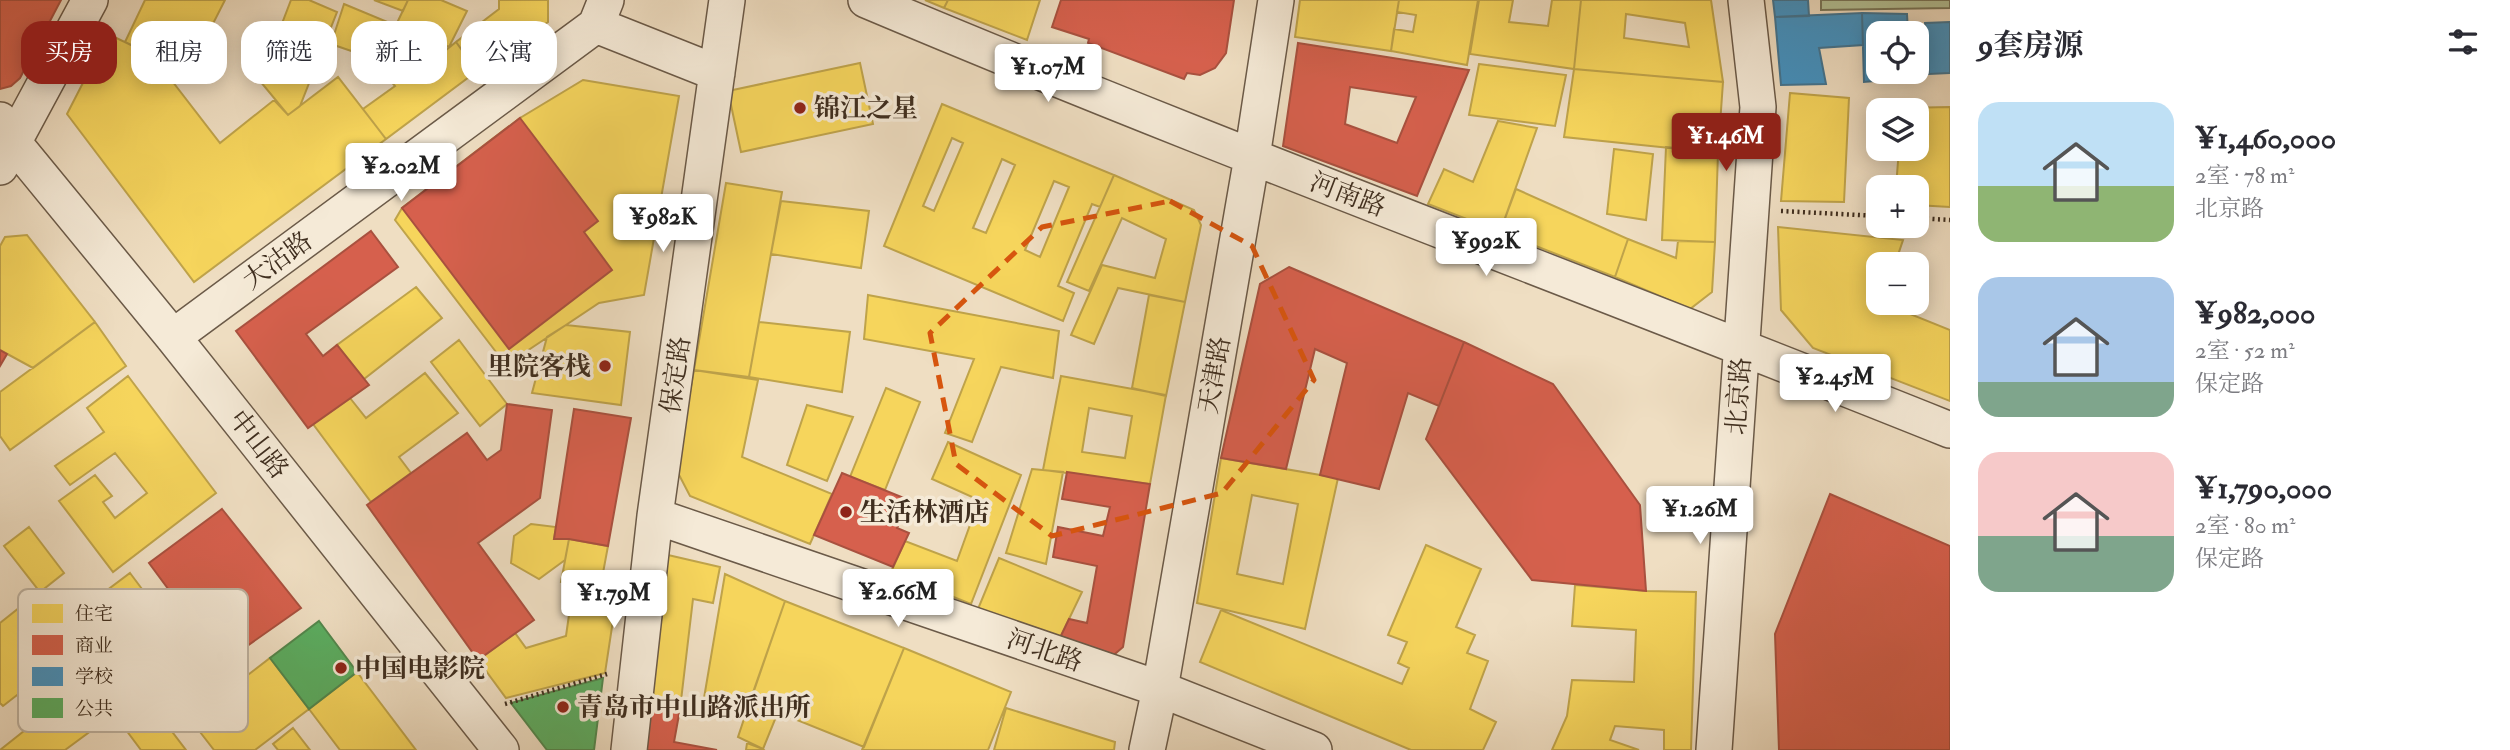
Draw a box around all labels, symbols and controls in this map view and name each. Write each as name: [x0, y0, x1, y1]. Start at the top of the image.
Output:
chip: 买房: [21, 21, 117, 84]
chip: 租房: [131, 21, 227, 84]
chip: 筛选: [241, 21, 337, 84]
chip: 新上: [351, 21, 447, 84]
chip: 公寓: [461, 21, 557, 84]
map controls: [1866, 21, 1929, 315]
button: locate: [1866, 21, 1929, 84]
icon: filters: [2444, 23, 2482, 61]
text: 9套房源: [1978, 27, 2083, 64]
pin: ¥1.07M: [991, 44, 1105, 104]
text: ¥1.07M: [1011, 52, 1085, 81]
place label: 锦江之星: [814, 93, 918, 125]
button: layers: [1866, 98, 1929, 161]
marker: 锦江之星: [792, 100, 808, 116]
pin: ¥1.46M: [1669, 114, 1783, 173]
text: ¥1,460,000: [2195, 120, 2336, 157]
text: ¥1.46M: [1688, 121, 1764, 150]
icon: home: [2034, 130, 2118, 214]
pin: ¥2.02M: [344, 144, 458, 203]
text: ¥2.02M: [361, 151, 441, 180]
text: 2室 · 78 m²: [2195, 161, 2294, 190]
street label: 河南路: [1305, 166, 1390, 224]
button: +: [1866, 175, 1929, 238]
pin: ¥982K: [614, 194, 712, 254]
text: 北京路: [2195, 194, 2264, 223]
text: ¥982K: [629, 202, 697, 231]
pin: ¥992K: [1437, 218, 1535, 278]
street label: 大沽路: [237, 225, 319, 297]
text: ¥992K: [1452, 226, 1520, 255]
button: −: [1866, 252, 1929, 315]
text: ¥982,000: [2195, 295, 2315, 332]
icon: home: [2034, 305, 2118, 389]
street label: 保定路: [655, 334, 697, 416]
street label: 天津路: [1192, 334, 1238, 416]
text: 2室 · 52 m²: [2195, 336, 2295, 365]
place label: 里院客栈: [487, 351, 591, 383]
pin: ¥2.45M: [1778, 354, 1892, 414]
street label: 北京路: [1720, 356, 1758, 436]
marker: 里院客栈: [597, 358, 613, 374]
text: ¥2.45M: [1796, 362, 1874, 391]
text: 保定路: [2195, 369, 2264, 398]
street label: 中山路: [222, 404, 295, 485]
text: ¥1,790,000: [2195, 470, 2332, 507]
icon: home: [2034, 480, 2118, 564]
pin: ¥1.26M: [1643, 486, 1757, 546]
text: ¥1.26M: [1662, 494, 1738, 523]
place label: 生活林酒店: [860, 497, 990, 529]
marker: 生活林酒店: [838, 504, 854, 520]
text: 2室 · 80 m²: [2195, 511, 2296, 540]
text: 保定路: [2195, 544, 2264, 573]
pin: ¥1.79M: [557, 570, 671, 630]
pin: ¥2.66M: [841, 570, 955, 629]
text: ¥2.66M: [859, 577, 937, 606]
text: ¥1.79M: [577, 578, 651, 607]
legend: [18, 589, 248, 732]
text: 住宅: [75, 602, 113, 626]
street label: 河北路: [1003, 623, 1087, 679]
text: 商业: [75, 634, 113, 658]
place label: 中国电影院: [355, 653, 485, 685]
marker: 中国电影院: [333, 660, 349, 676]
text: 学校: [75, 665, 113, 689]
place label: 青岛市中山路派出所: [577, 692, 811, 724]
text: 公共: [75, 697, 113, 721]
marker: 青岛市中山路派出所: [555, 699, 571, 715]

